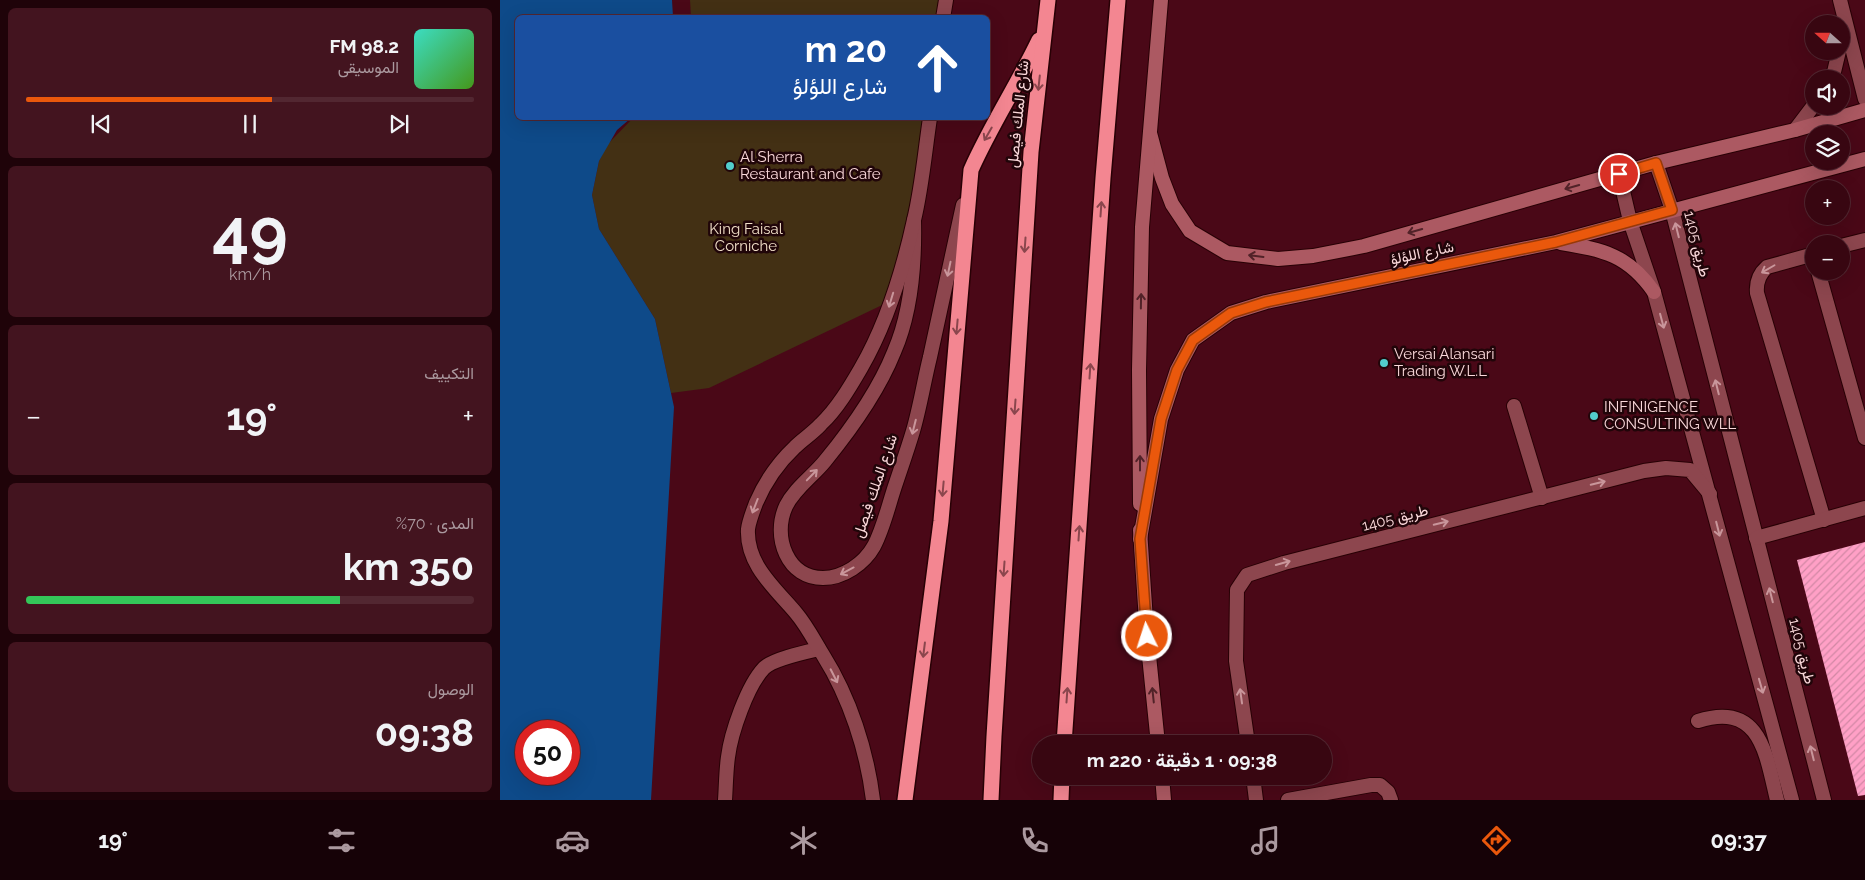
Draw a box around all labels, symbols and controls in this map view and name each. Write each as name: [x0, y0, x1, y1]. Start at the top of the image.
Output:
north arrow: [1805, 15, 1850, 60]
map controls: [1805, 15, 1850, 280]
text: 20 m: [805, 29, 887, 70]
text: 98.2 FM: [329, 35, 399, 57]
icon: ahead: [905, 35, 970, 100]
text: الموسيقى: [338, 58, 399, 77]
street label: شارع الملك فيصل: [1003, 59, 1035, 169]
button: sound: [1805, 70, 1850, 115]
text: شارع اللؤلؤ: [793, 73, 887, 99]
one-way arrow: [1034, 75, 1044, 91]
icon: previous: [87, 110, 115, 138]
icon: pause: [236, 110, 264, 138]
icon: next: [385, 110, 413, 138]
button: layers: [1805, 125, 1850, 170]
one-way arrow: [983, 127, 993, 141]
place label: Al Sherra Restaurant and Cafe: [740, 148, 881, 183]
pin: [1598, 153, 1640, 195]
marker: Al Sherra Restaurant and Cafe: [724, 160, 736, 172]
icon: arrive: [1605, 160, 1633, 188]
button: +: [1805, 180, 1850, 225]
one-way arrow: [1564, 183, 1580, 193]
text: 49: [212, 194, 288, 270]
one-way arrow: [1097, 201, 1106, 217]
street label: طريق 1405: [1679, 209, 1714, 279]
park label: King Faisal Corniche: [709, 220, 784, 255]
one-way arrow: [1672, 222, 1681, 238]
one-way arrow: [1408, 227, 1424, 237]
button: −: [1805, 235, 1850, 280]
one-way arrow: [1021, 237, 1030, 253]
street label: شارع اللؤلؤ: [1389, 237, 1456, 270]
one-way arrow: [1248, 251, 1264, 261]
one-way arrow: [944, 260, 953, 276]
one-way arrow: [1761, 264, 1775, 275]
text: km/h: [229, 265, 271, 284]
one-way arrow: [885, 292, 895, 308]
one-way arrow: [1136, 293, 1146, 310]
one-way arrow: [1658, 313, 1668, 329]
one-way arrow: [952, 319, 962, 335]
place label: Versai Alansari Trading W.L.L: [1394, 345, 1494, 380]
marker: Versai Alansari Trading W.L.L: [1378, 357, 1390, 369]
one-way arrow: [1085, 363, 1095, 379]
text: التكييف: [424, 364, 474, 383]
one-way arrow: [1712, 380, 1721, 396]
text: 19°: [226, 394, 277, 439]
place label: INFINIGENCE CONSULTING WLL: [1604, 398, 1736, 433]
one-way arrow: [1010, 399, 1019, 415]
text: −: [26, 400, 41, 433]
text: +: [462, 400, 474, 433]
marker: INFINIGENCE CONSULTING WLL: [1588, 410, 1600, 422]
one-way arrow: [909, 419, 918, 435]
street label: شارع الملك فيصل: [849, 432, 903, 541]
one-way arrow: [1135, 456, 1145, 472]
one-way arrow: [806, 469, 818, 482]
one-way arrow: [1590, 478, 1606, 487]
one-way arrow: [939, 481, 948, 497]
one-way arrow: [750, 497, 759, 513]
street label: طريق 1405: [1360, 501, 1430, 536]
text: المدى · 70%: [396, 514, 474, 533]
one-way arrow: [1432, 518, 1448, 527]
one-way arrow: [1714, 520, 1724, 536]
one-way arrow: [1074, 525, 1083, 541]
text: 350 km: [343, 544, 474, 589]
one-way arrow: [1275, 558, 1291, 568]
one-way arrow: [1000, 561, 1009, 577]
one-way arrow: [840, 567, 855, 576]
one-way arrow: [1766, 588, 1776, 604]
position arrow: [1120, 609, 1172, 661]
street label: طريق 1405: [1784, 616, 1819, 686]
one-way arrow: [919, 642, 929, 658]
one-way arrow: [830, 668, 839, 683]
one-way arrow: [1757, 677, 1766, 693]
text: الوصول: [428, 680, 474, 699]
one-way arrow: [1063, 687, 1072, 703]
one-way arrow: [1148, 688, 1158, 704]
one-way arrow: [1236, 688, 1246, 704]
text: 09:38: [375, 710, 474, 755]
speed limit sign: 50: [515, 720, 580, 785]
one-way arrow: [1807, 745, 1816, 761]
text: 09:38 · 1 دقيقة · 220 m: [1087, 749, 1277, 771]
icon: filters: [324, 823, 359, 858]
icon: car: [555, 823, 590, 858]
icon: climate: [786, 823, 821, 858]
icon: phone: [1017, 823, 1052, 858]
icon: music: [1248, 823, 1283, 858]
icon: directions: [1479, 823, 1514, 858]
text: 19°: [98, 827, 128, 853]
text: 09:37: [1710, 827, 1767, 853]

